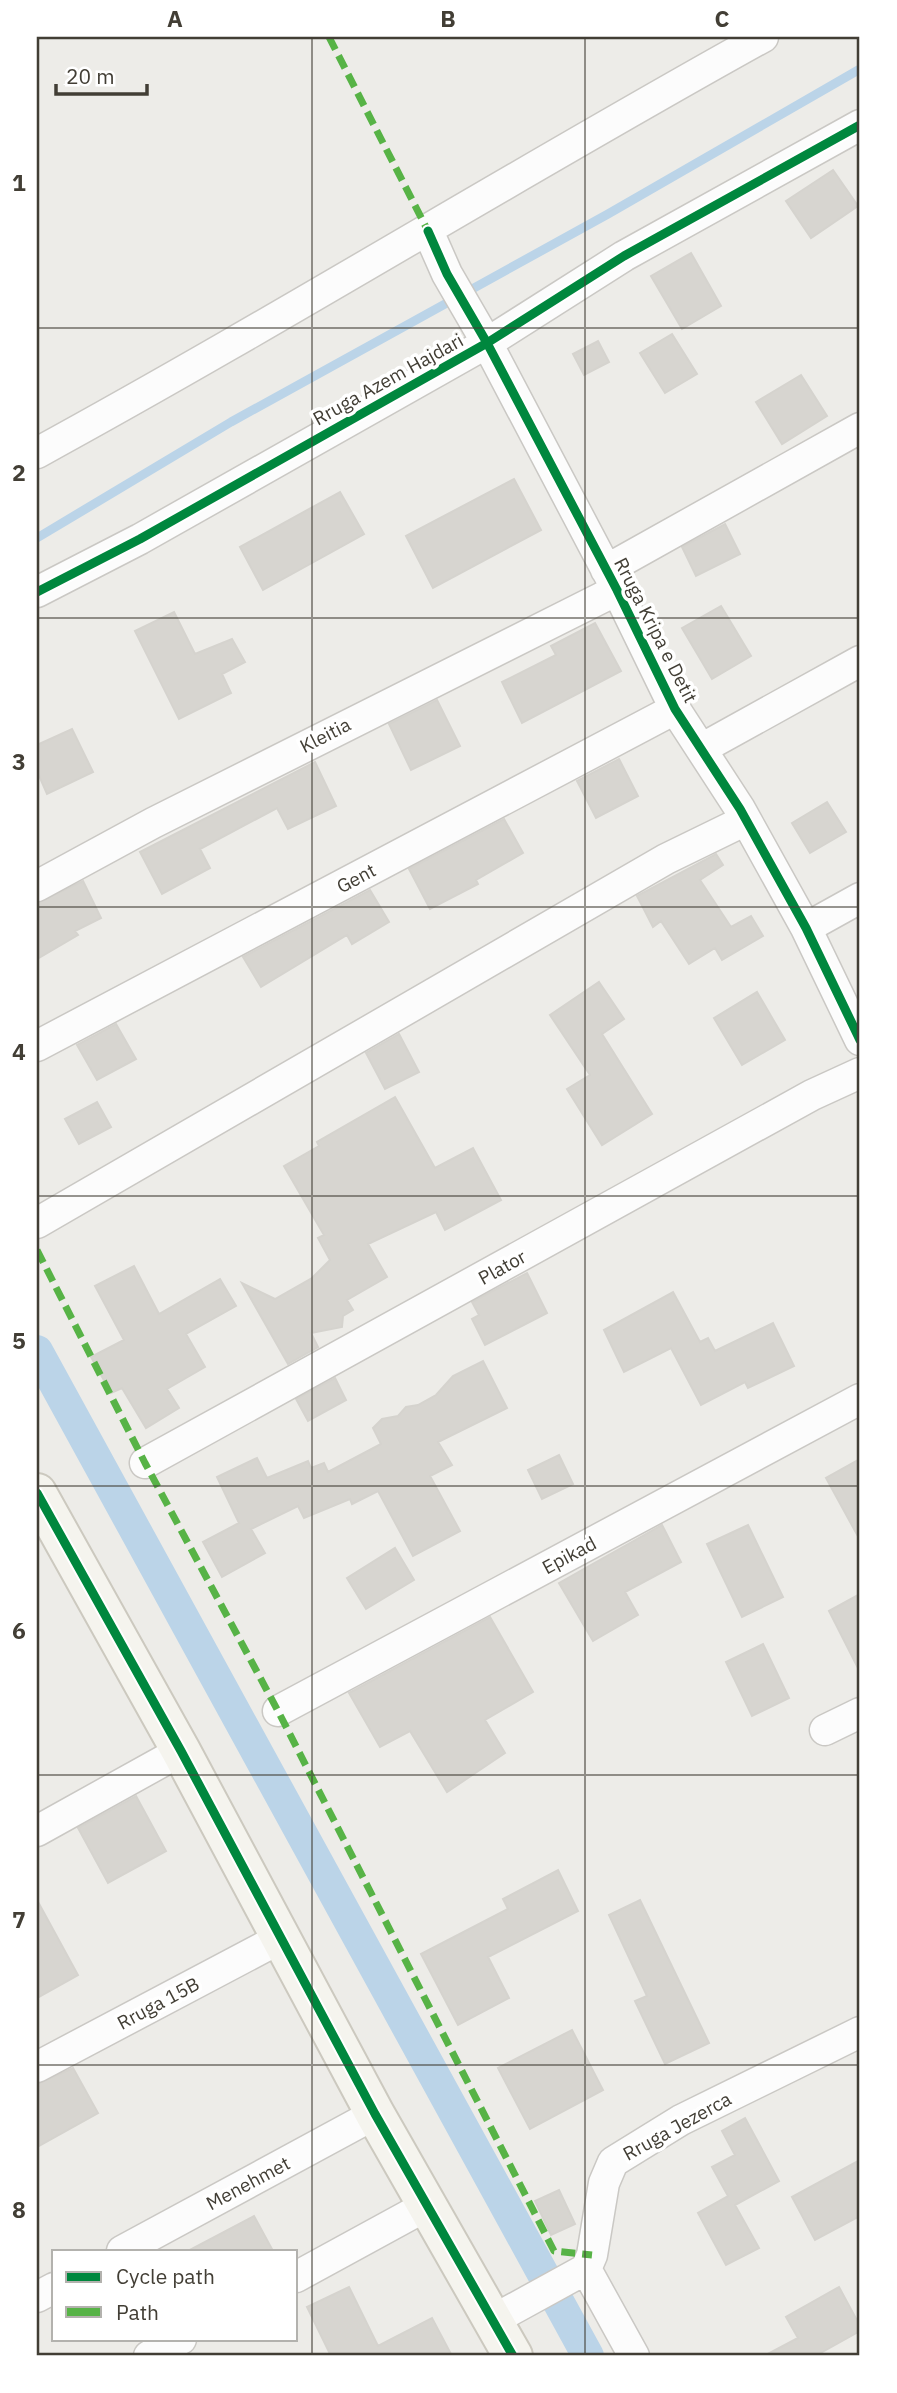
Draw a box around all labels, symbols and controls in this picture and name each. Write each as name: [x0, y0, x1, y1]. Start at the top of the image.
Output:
text: A: [167, 3, 183, 33]
text: B: [440, 3, 456, 33]
text: C: [715, 3, 730, 33]
scale bar: [56, 52, 147, 96]
text: 20 m: [66, 62, 115, 90]
text: 1: [12, 167, 26, 197]
street label: Rruga Azem Hajdari: [309, 328, 467, 430]
text: 2: [12, 457, 26, 487]
street label: Rruga Kripa e Detit: [609, 553, 703, 707]
street label: Kleitia: [296, 712, 354, 758]
text: 3: [12, 746, 26, 776]
street label: Gent: [332, 858, 380, 898]
text: 4: [12, 1036, 26, 1066]
street label: Plator: [474, 1244, 530, 1290]
text: 5: [12, 1325, 26, 1355]
street label: Epikad: [538, 1531, 600, 1579]
text: 6: [12, 1615, 26, 1645]
text: 7: [12, 1904, 26, 1934]
street label: Rruga 15B: [113, 1971, 203, 2035]
street label: Rruga Jezerca: [619, 2086, 735, 2166]
street label: Menehmet: [202, 2151, 294, 2215]
text: 8: [12, 2194, 26, 2224]
legend: [52, 2250, 298, 2340]
text: Cycle path: [116, 2262, 215, 2290]
text: Path: [116, 2298, 159, 2326]

